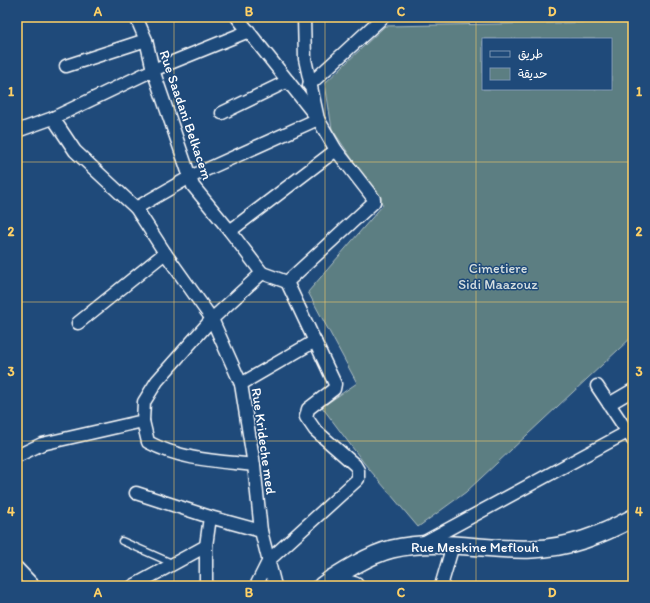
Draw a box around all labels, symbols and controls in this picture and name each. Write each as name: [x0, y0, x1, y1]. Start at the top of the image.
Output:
text: A: [93, 4, 103, 19]
text: B: [245, 4, 254, 19]
text: C: [397, 4, 406, 19]
text: D: [548, 4, 557, 19]
legend: [482, 38, 612, 90]
text: طريق: [518, 47, 543, 61]
street label: Rue Saadani Belkacem: [155, 48, 216, 182]
text: حديقة: [518, 67, 547, 81]
text: 1: [8, 84, 14, 99]
text: 1: [636, 84, 642, 99]
text: 2: [8, 224, 15, 239]
text: 2: [636, 224, 643, 239]
park label: Cimetiere Sidi Maazouz: [458, 260, 538, 293]
text: 3: [7, 364, 15, 379]
text: 3: [635, 364, 643, 379]
street label: Rue Krideche med: [248, 387, 279, 496]
text: 4: [7, 504, 15, 519]
text: 4: [635, 504, 643, 519]
street label: Rue Meskine Meflouh: [411, 539, 540, 556]
text: A: [93, 585, 103, 600]
text: B: [245, 585, 254, 600]
text: C: [397, 585, 406, 600]
text: D: [548, 585, 557, 600]

